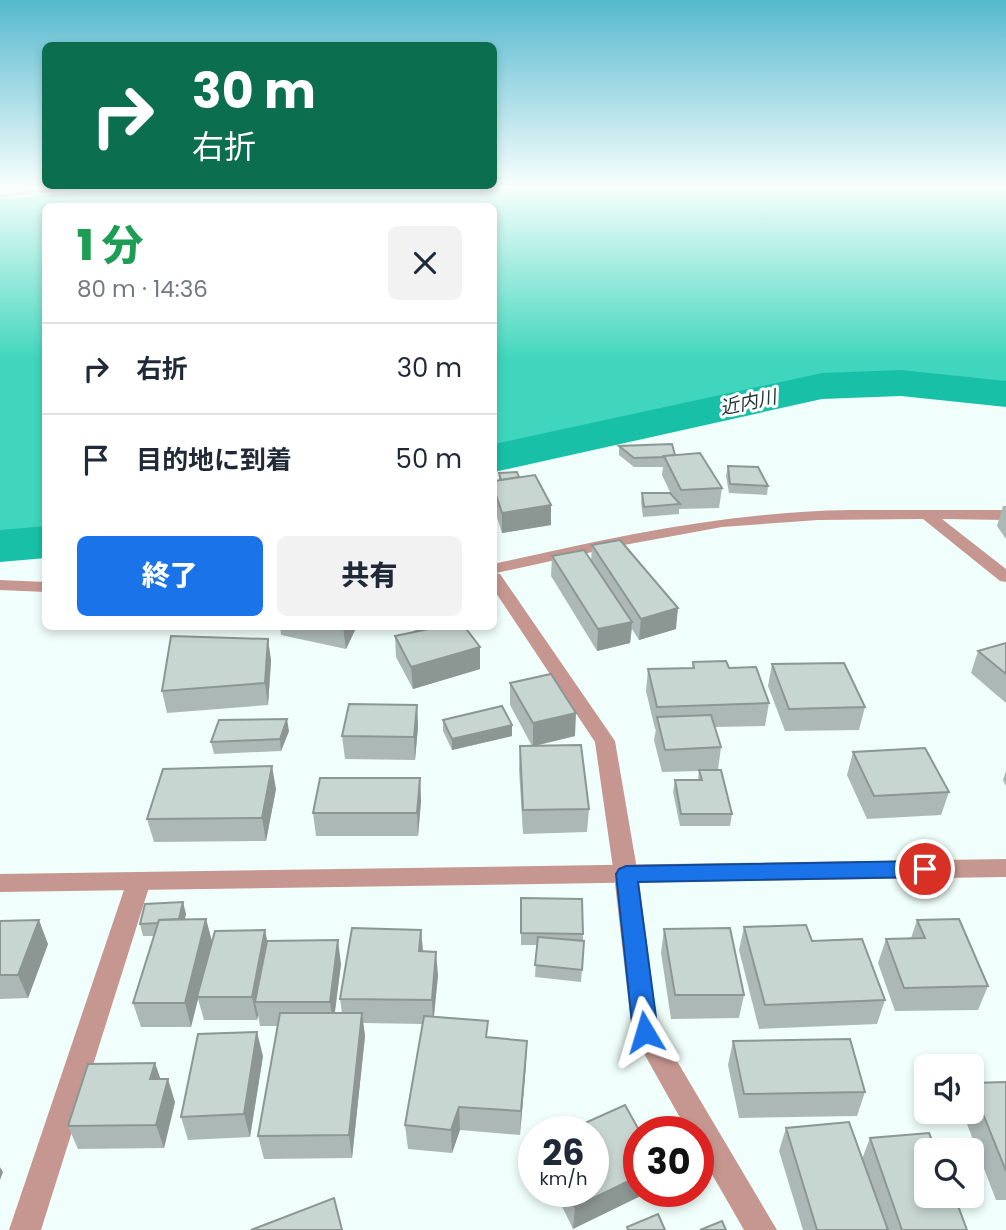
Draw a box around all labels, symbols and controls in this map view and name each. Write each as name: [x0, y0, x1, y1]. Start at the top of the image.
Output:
text: 30 m: [192, 57, 316, 125]
icon: right: [77, 70, 168, 161]
text: 右折: [192, 124, 256, 169]
text: 1 分: [77, 216, 143, 275]
button: close: [388, 226, 462, 300]
text: 80 m · 14:36: [77, 273, 208, 305]
icon: right: [77, 350, 115, 388]
text: 30 m: [397, 350, 462, 386]
text: 右折: [136, 351, 188, 387]
water label: 近内川: [717, 383, 781, 422]
icon: arrive: [77, 441, 115, 479]
text: 50 m: [396, 441, 462, 477]
text: 目的地に到着: [136, 442, 292, 478]
button: 終了: [77, 536, 263, 616]
button: 共有: [277, 536, 462, 616]
pin: [895, 839, 955, 899]
icon: arrive: [906, 850, 944, 888]
position arrow: [608, 995, 682, 1069]
map controls: [914, 1054, 984, 1208]
button: sound: [914, 1054, 984, 1124]
speed limit sign: 30: [623, 1116, 714, 1207]
text: 26: [542, 1128, 585, 1177]
button: search: [914, 1138, 984, 1208]
text: km/h: [540, 1166, 587, 1191]

